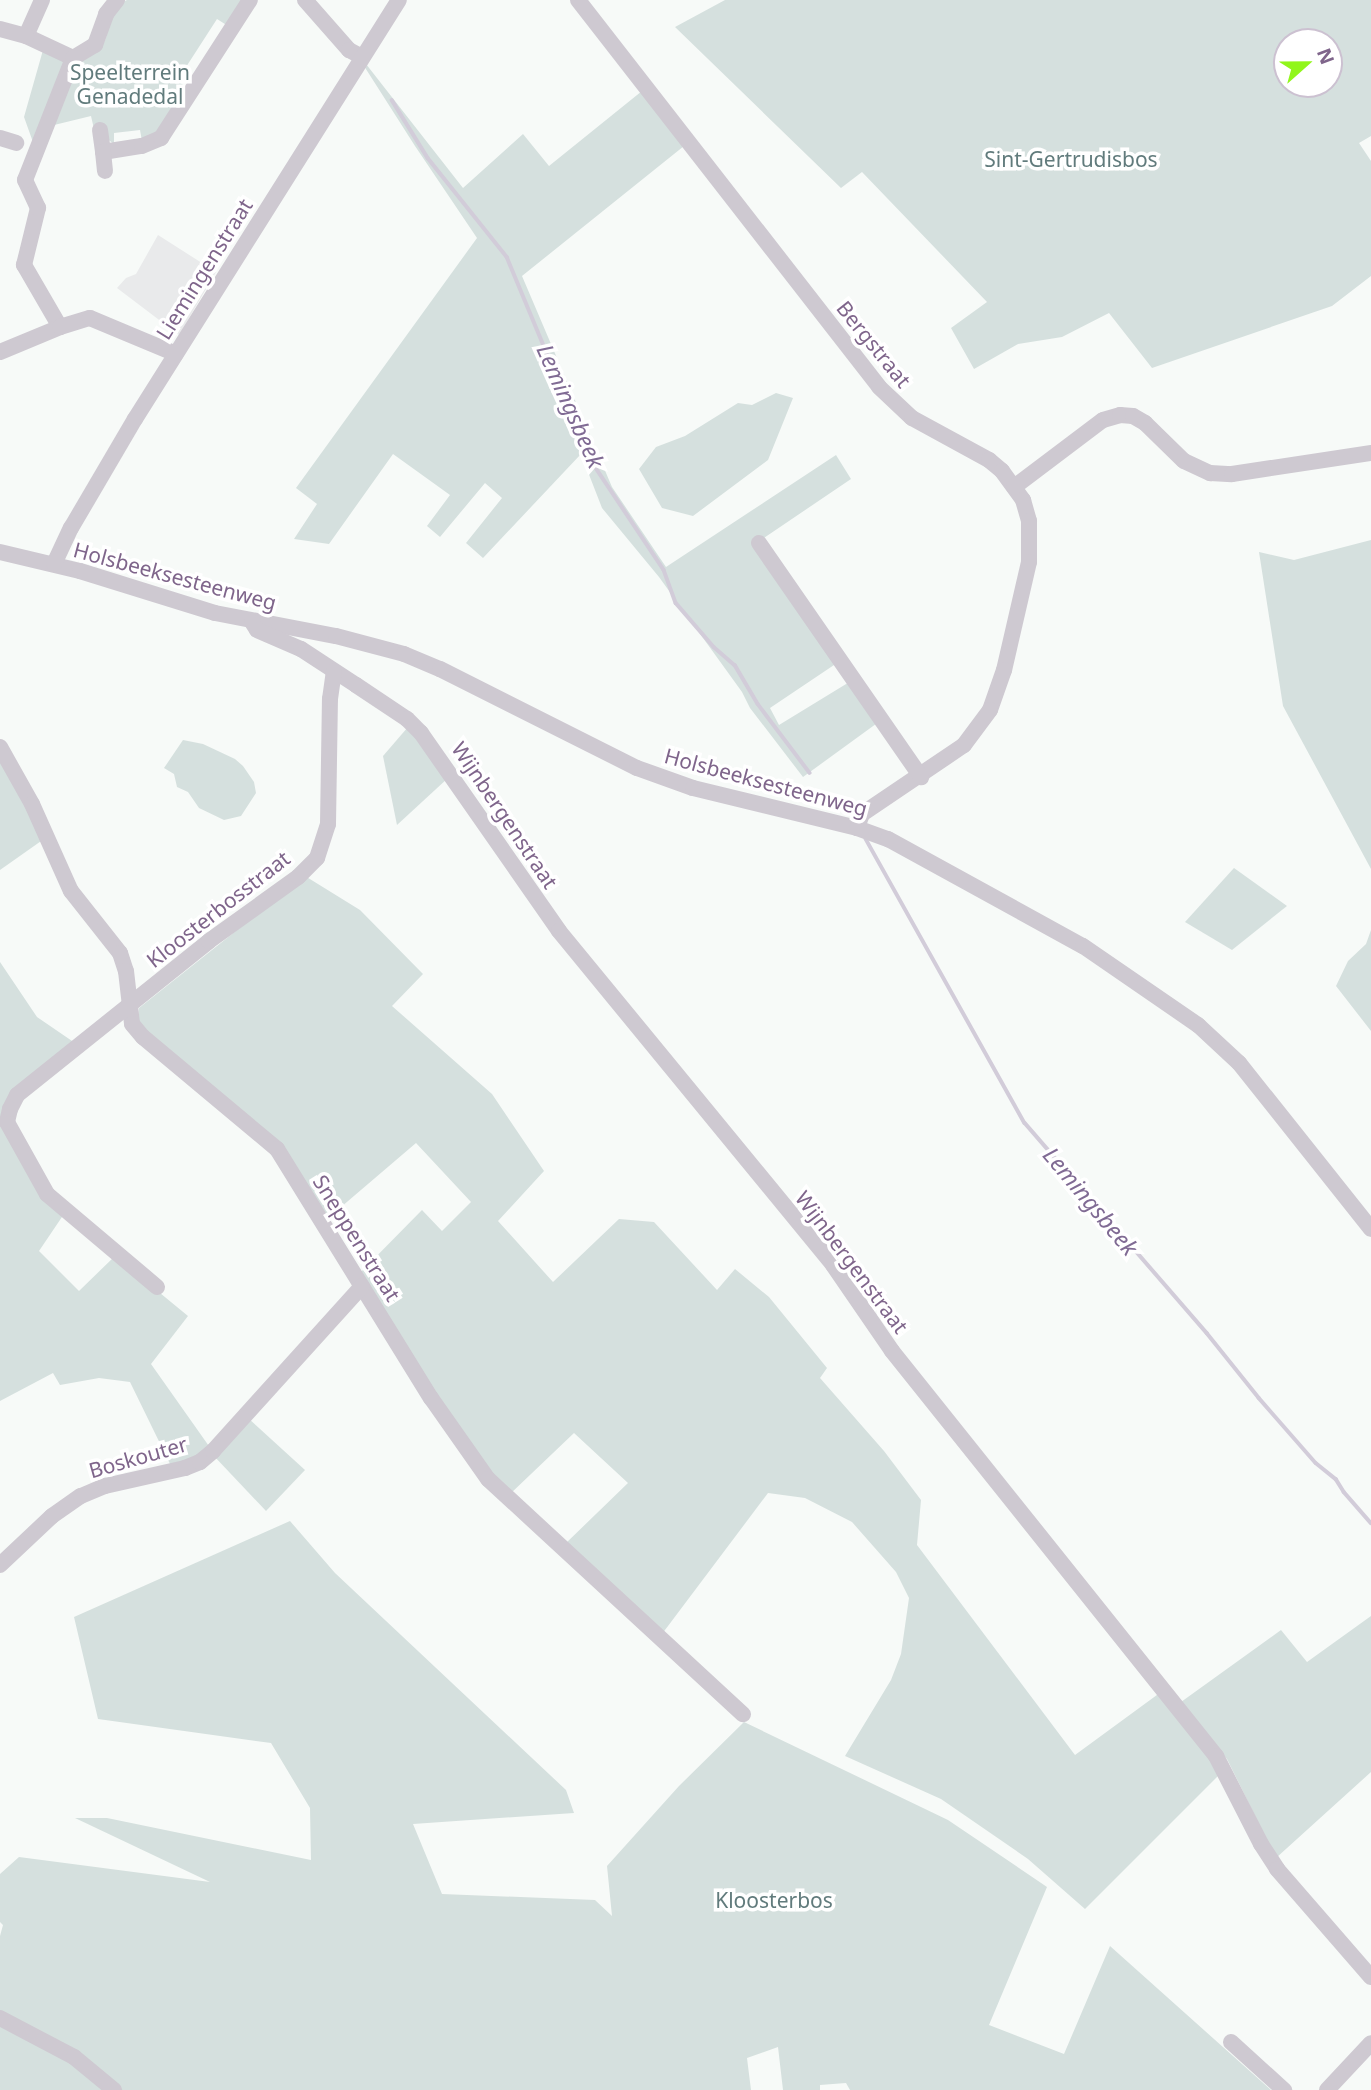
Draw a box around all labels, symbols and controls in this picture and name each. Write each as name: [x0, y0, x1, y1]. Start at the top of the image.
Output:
north arrow: [1273, 28, 1343, 98]
text: N: [1311, 44, 1341, 68]
park label: Speelterrein Genadedal: [70, 59, 190, 109]
park label: Sint-Gertrudisbos: [984, 146, 1158, 172]
street label: Liemingenstraat: [151, 194, 257, 344]
street label: Bergstraat: [832, 296, 916, 392]
water label: Lemingsbeek: [531, 340, 611, 472]
street label: Holsbeeksesteenweg: [71, 537, 279, 615]
street label: Wijnbergenstraat: [447, 737, 563, 893]
street label: Holsbeeksesteenweg: [662, 743, 870, 821]
street label: Kloosterbosstraat: [141, 845, 295, 973]
water label: Lemingsbeek: [1038, 1141, 1144, 1261]
street label: Sneppenstraat: [308, 1170, 406, 1306]
street label: Wijnbergenstraat: [790, 1186, 914, 1338]
street label: Boskouter: [86, 1431, 190, 1483]
park label: Kloosterbos: [715, 1887, 833, 1913]

